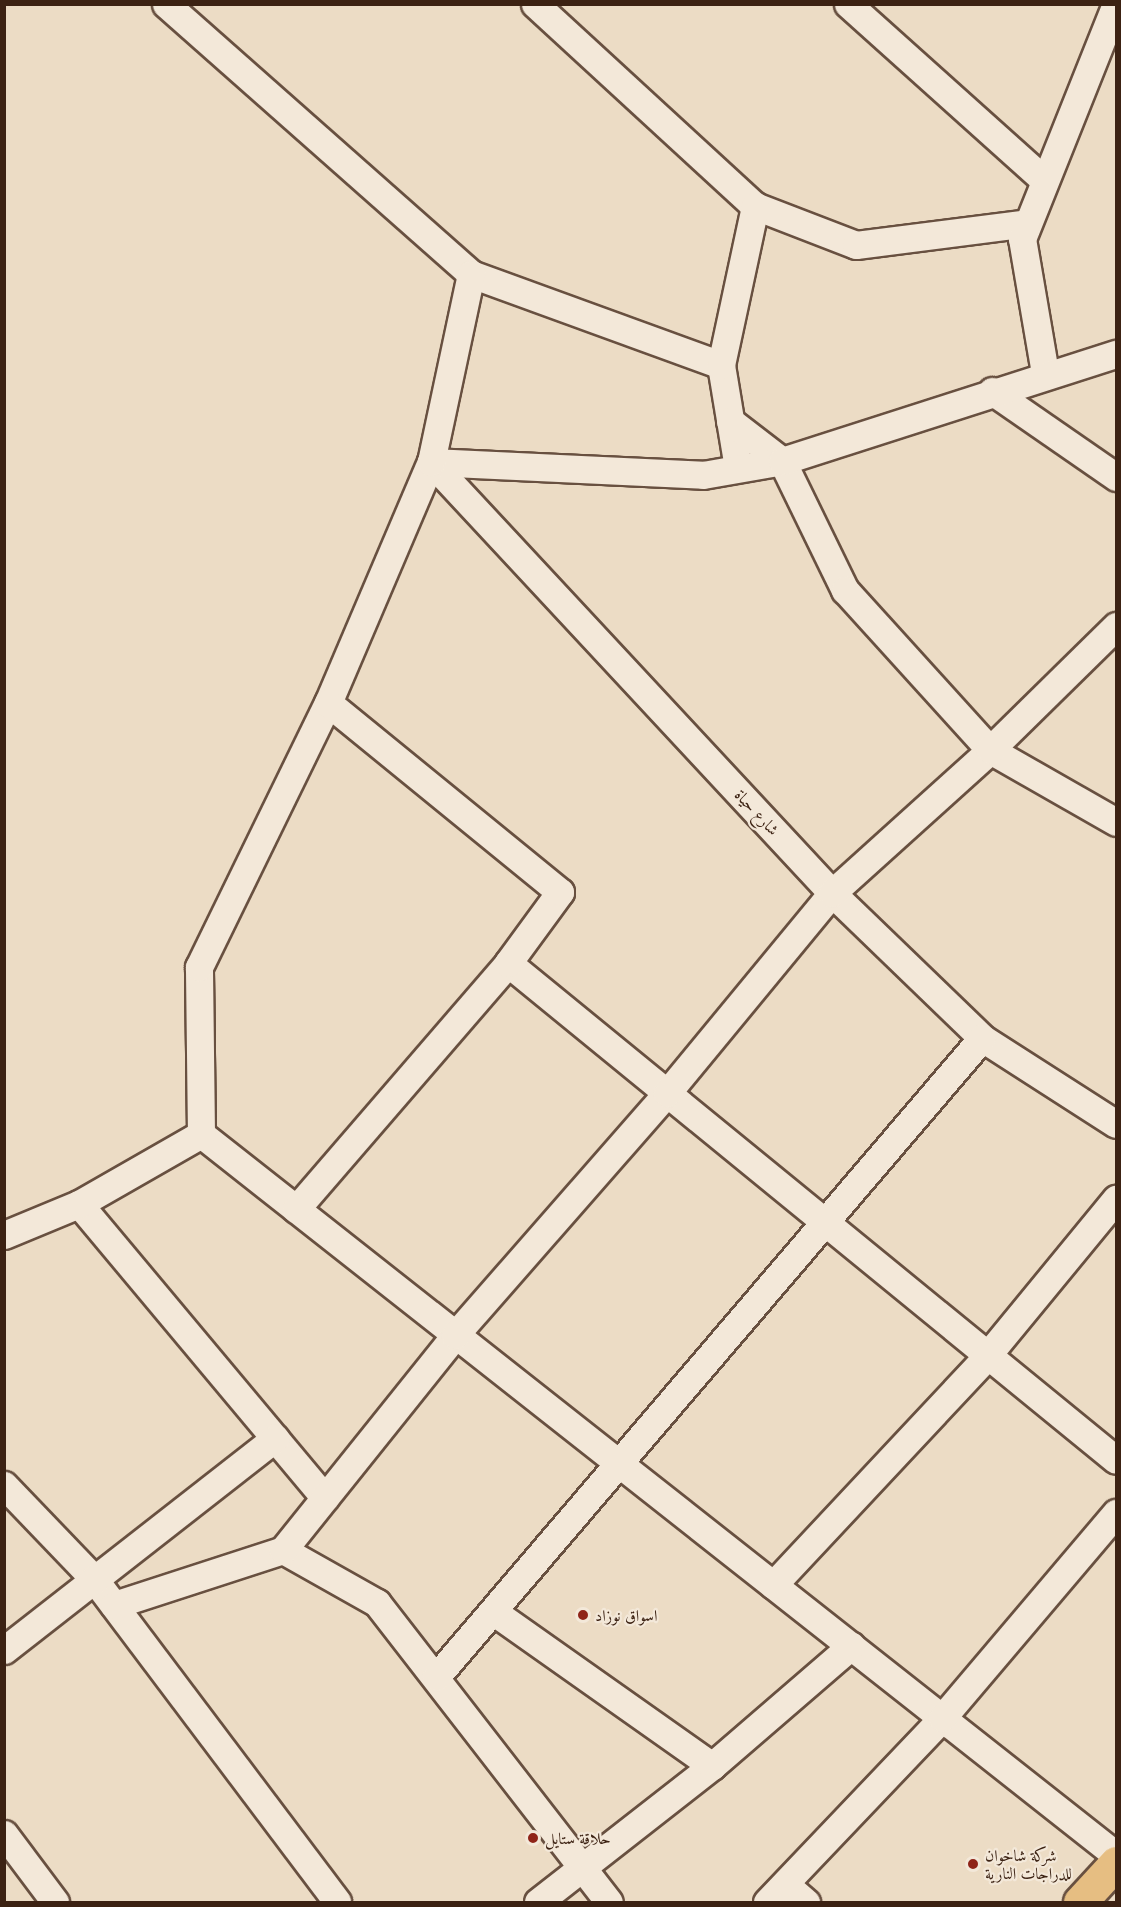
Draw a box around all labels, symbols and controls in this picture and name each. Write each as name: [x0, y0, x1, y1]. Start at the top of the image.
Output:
street label: شارع حياة: [731, 785, 783, 839]
place label: اسواق نوزاد: [595, 1605, 657, 1625]
marker: اسواق نوزاد: [576, 1608, 590, 1622]
place label: حلاقة ستايل: [545, 1828, 611, 1848]
marker: حلاقة ستايل: [526, 1831, 540, 1845]
place label: شركة شاخوان للدراجات النارية: [985, 1845, 1072, 1883]
marker: شركة شاخوان للدراجات النارية: [966, 1857, 980, 1871]

